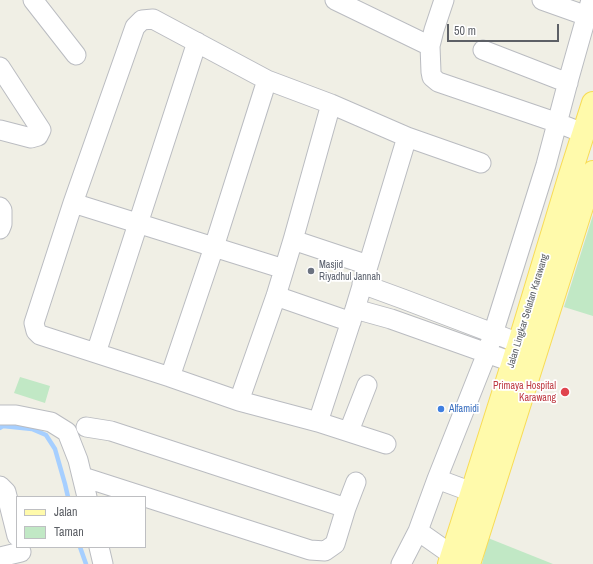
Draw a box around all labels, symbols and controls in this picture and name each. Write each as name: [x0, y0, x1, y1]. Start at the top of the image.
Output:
scale bar: [449, 16, 561, 42]
text: 50 m: [454, 23, 476, 39]
street label: Jalan Lingkar Selatan Karawang: [505, 253, 551, 369]
place label: Masjid Riyadhul Jannah: [319, 259, 381, 282]
marker: Masjid Riyadhul Jannah: [306, 266, 316, 276]
place label: Primaya Hospital Karawang: [493, 380, 556, 404]
marker: Primaya Hospital Karawang: [559, 386, 571, 398]
place label: Alfamidi: [449, 403, 479, 415]
marker: Alfamidi: [436, 404, 446, 414]
legend: [16, 496, 146, 548]
text: Jalan: [54, 504, 78, 520]
text: Taman: [54, 524, 84, 540]

